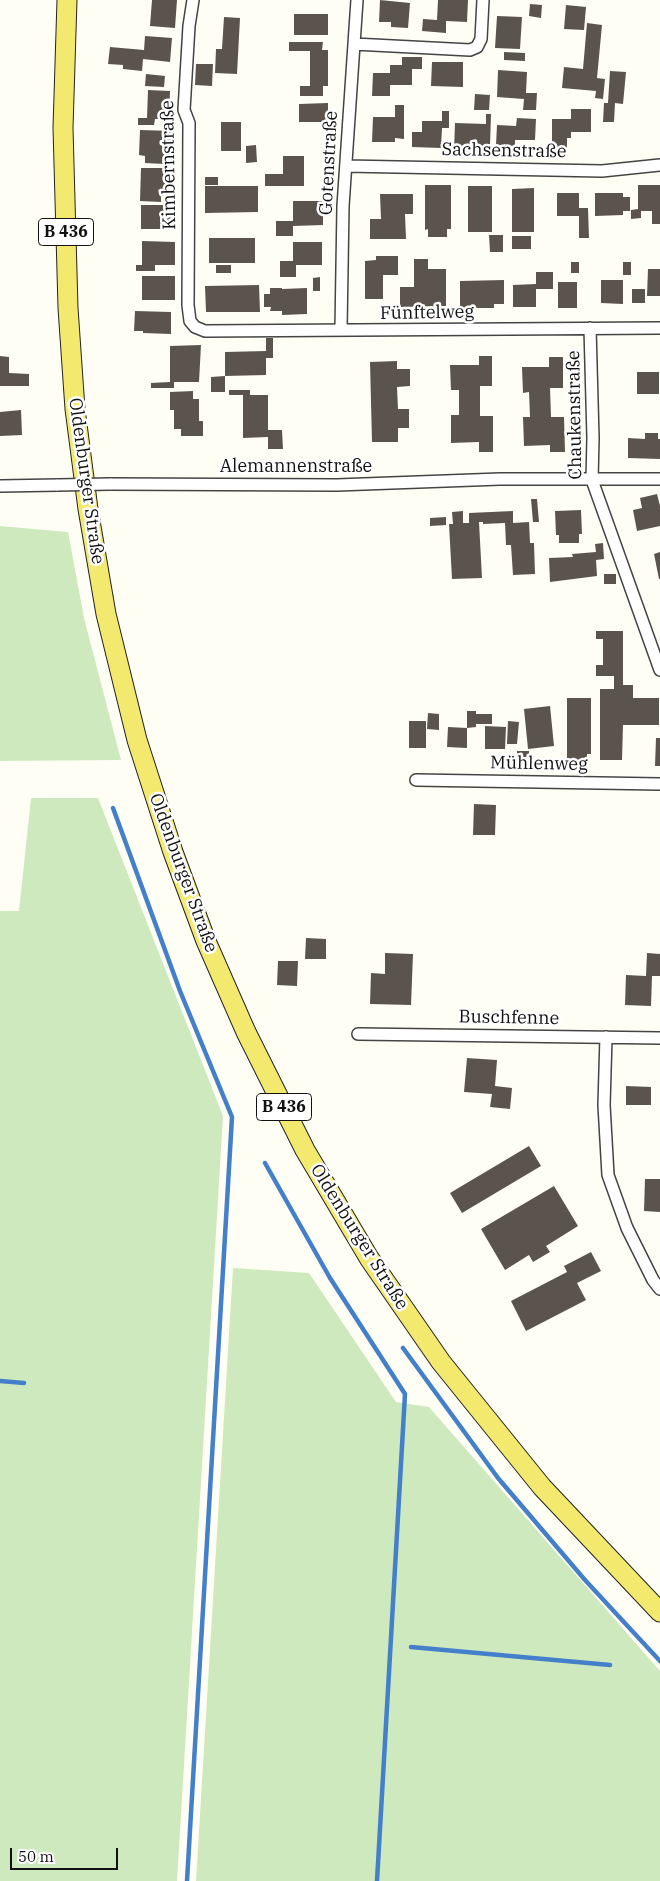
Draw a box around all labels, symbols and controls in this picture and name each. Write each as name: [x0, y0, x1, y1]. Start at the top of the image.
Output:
street label: Kimbernstraße: [157, 100, 181, 230]
street label: Gotenstraße: [315, 110, 343, 216]
street label: Sachsenstraße: [441, 139, 567, 163]
road number: B 436: [38, 218, 94, 246]
street label: Fünftelweg: [380, 301, 474, 325]
street label: Chaukenstraße: [563, 350, 587, 480]
street label: Oldenburger Straße: [64, 396, 108, 566]
street label: Alemannenstraße: [220, 456, 372, 478]
street label: Mühlenweg: [490, 752, 588, 776]
street label: Oldenburger Straße: [144, 791, 222, 955]
street label: Buschfenne: [458, 1006, 560, 1030]
road number: B 436: [256, 1094, 312, 1120]
street label: Oldenburger Straße: [305, 1160, 413, 1314]
scale bar: [12, 1838, 120, 1870]
text: 50 m: [18, 1847, 54, 1866]

